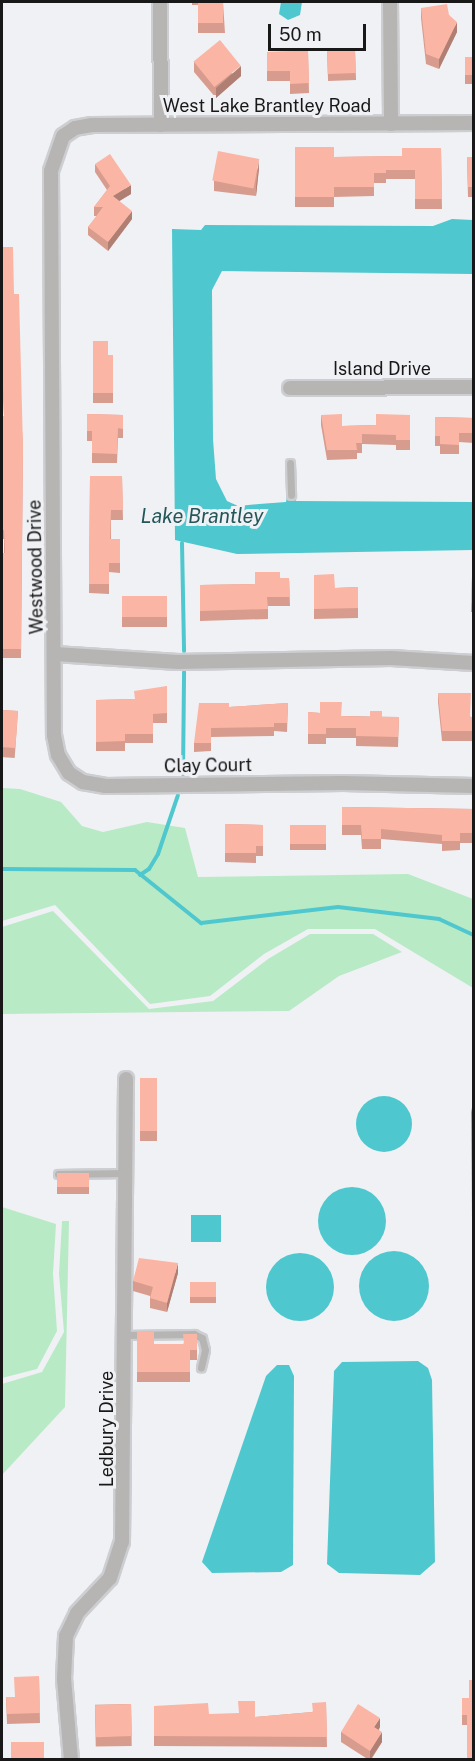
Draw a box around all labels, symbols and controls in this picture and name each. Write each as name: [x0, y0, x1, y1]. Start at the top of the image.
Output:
scale bar: [271, 12, 368, 50]
text: 50 m: [279, 24, 322, 45]
street label: West Lake Brantley Road: [163, 95, 371, 117]
street label: Island Drive: [333, 358, 431, 380]
street label: Westwood Drive: [24, 499, 48, 635]
water label: Lake Brantley: [141, 504, 263, 528]
street label: Clay Court: [164, 754, 252, 778]
street label: Ledbury Drive: [96, 1371, 118, 1487]

